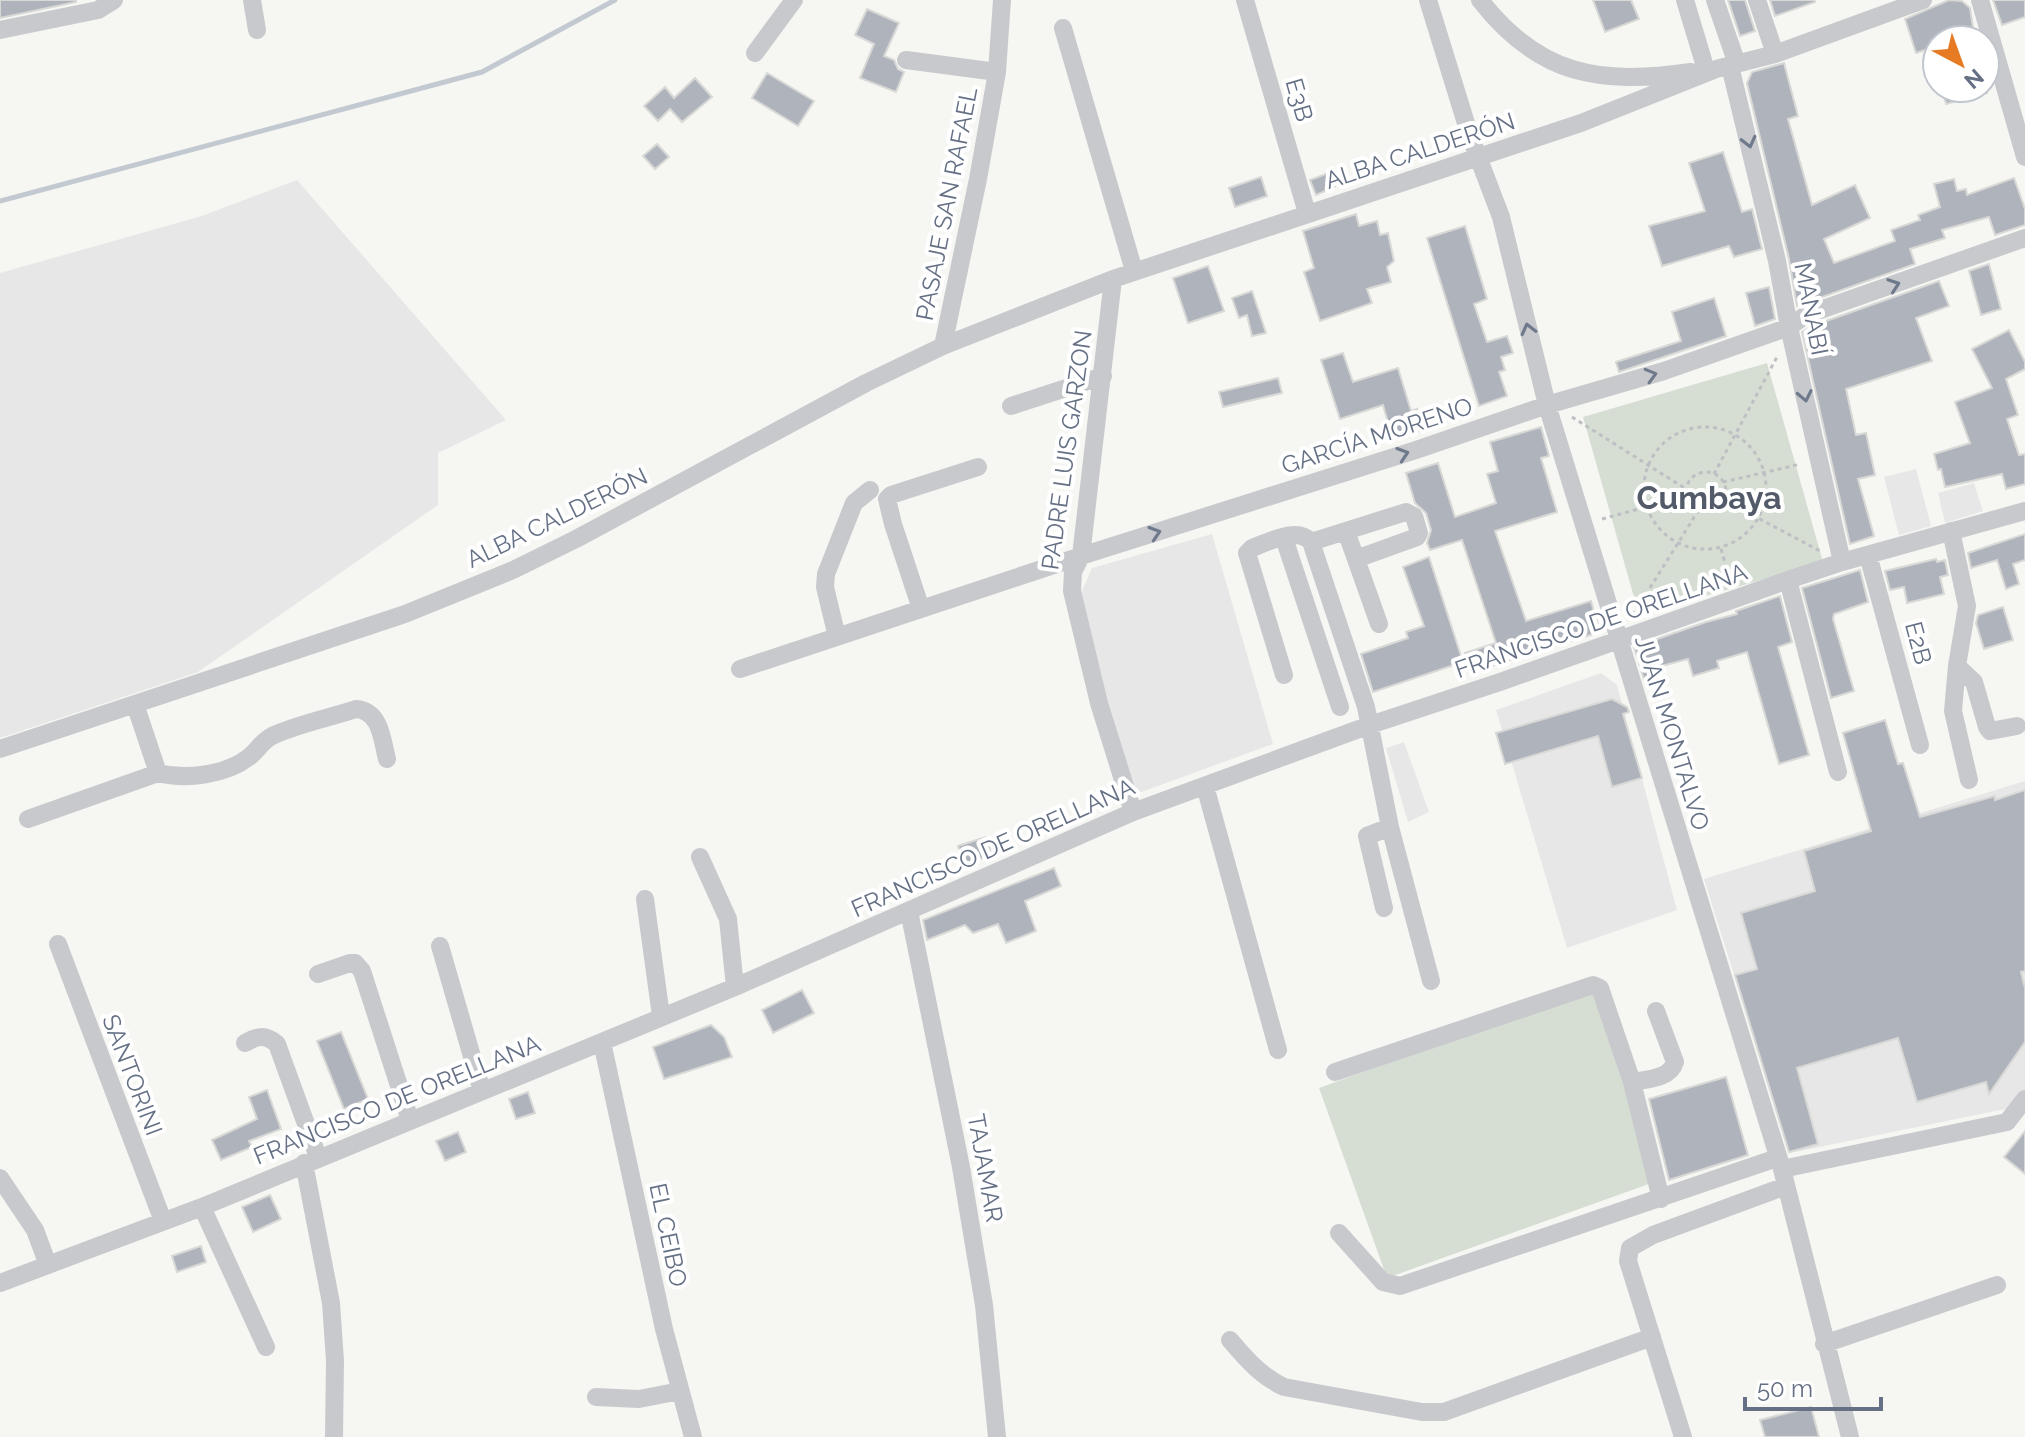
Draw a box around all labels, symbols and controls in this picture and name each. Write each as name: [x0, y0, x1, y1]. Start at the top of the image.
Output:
north arrow: [1921, 24, 2001, 104]
text: N: [1959, 64, 1989, 94]
street label: E3B: [1280, 75, 1319, 125]
street label: PASAJE SAN RAFAEL: [910, 85, 983, 323]
street label: ALBA CALDERÓN: [1321, 106, 1518, 195]
one-way arrow: [1739, 135, 1756, 149]
street label: MANABÍ: [1788, 260, 1835, 358]
one-way arrow: [1886, 278, 1900, 294]
one-way arrow: [1521, 323, 1538, 336]
street label: PADRE LUIS GARZON: [1035, 328, 1098, 572]
one-way arrow: [1643, 368, 1657, 384]
one-way arrow: [1796, 389, 1813, 402]
street label: GARCÍA MORENO: [1278, 391, 1476, 480]
one-way arrow: [1396, 447, 1410, 463]
street label: ALBA CALDERÓN: [461, 461, 652, 574]
district label: Cumbaya: [1636, 479, 1782, 516]
one-way arrow: [1148, 526, 1162, 542]
street label: FRANCISCO DE ORELLANA: [1451, 557, 1751, 684]
street label: E2B: [1899, 618, 1938, 667]
street label: JUAN MONTALVO: [1629, 632, 1716, 834]
street label: FRANCISCO DE ORELLANA: [847, 772, 1139, 923]
street label: SANTORINI: [96, 1010, 169, 1139]
street label: FRANCISCO DE ORELLANA: [249, 1029, 545, 1170]
street label: TAJAMAR: [962, 1111, 1009, 1224]
street label: EL CEIBO: [643, 1180, 694, 1289]
scale bar: [1745, 1361, 1881, 1411]
text: 50 m: [1757, 1374, 1813, 1403]

